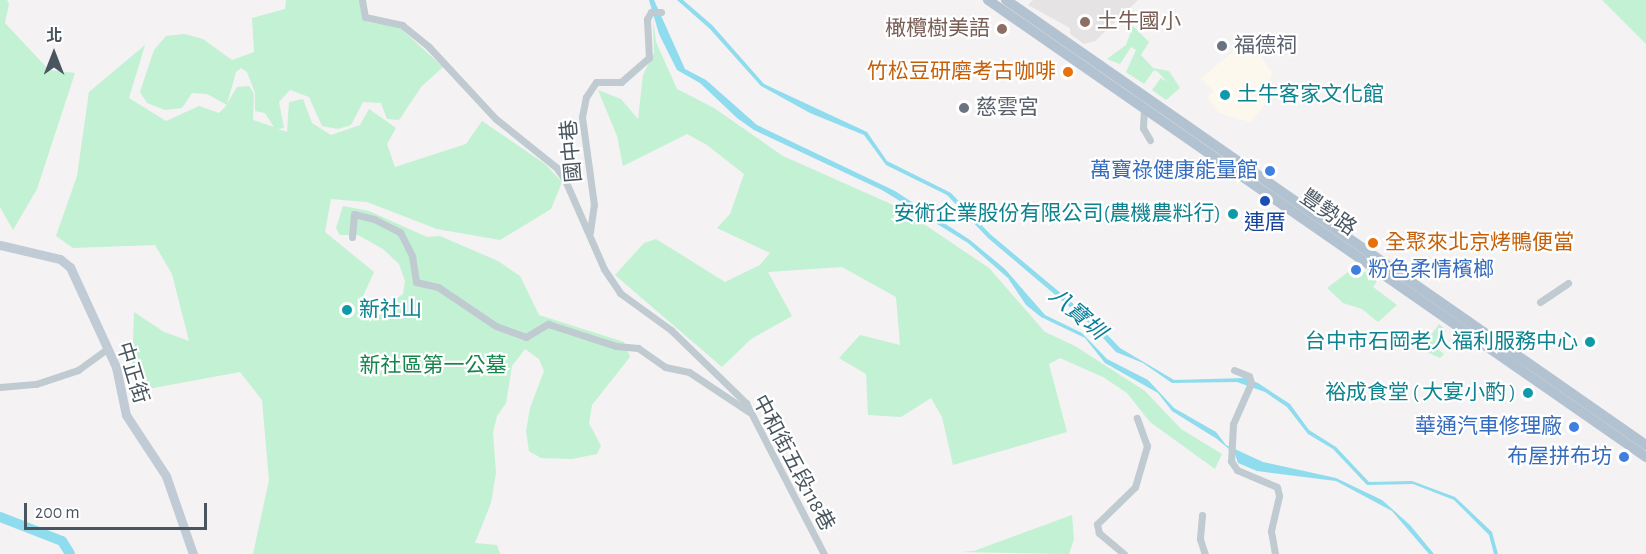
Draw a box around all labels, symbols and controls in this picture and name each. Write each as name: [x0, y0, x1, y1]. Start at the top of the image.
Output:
place label: 土牛國小: [1097, 9, 1181, 35]
marker: 土牛國小: [1078, 15, 1092, 29]
place label: 橄欖樹美語: [885, 16, 990, 42]
marker: 橄欖樹美語: [995, 22, 1009, 36]
north arrow: [24, 24, 84, 84]
text: 北: [46, 28, 62, 44]
place label: 福德祠: [1234, 33, 1297, 59]
marker: 福德祠: [1215, 39, 1229, 53]
place label: 竹松豆研磨考古咖啡: [867, 59, 1056, 85]
marker: 竹松豆研磨考古咖啡: [1061, 65, 1075, 79]
place label: 土牛客家文化館: [1237, 82, 1384, 108]
marker: 土牛客家文化館: [1218, 88, 1232, 102]
place label: 慈雲宮: [976, 95, 1039, 121]
marker: 慈雲宮: [957, 101, 971, 115]
street label: 國中巷: [557, 119, 587, 183]
place label: 萬寶祿健康能量館: [1090, 158, 1258, 184]
marker: 萬寶祿健康能量館: [1263, 164, 1277, 178]
street label: 豐勢路: [1295, 185, 1361, 241]
marker: 連厝: [1258, 194, 1272, 208]
place label: 安術企業股份有限公司(農機農料行): [894, 201, 1221, 227]
marker: 安術企業股份有限公司(農機農料行): [1226, 207, 1240, 221]
place label: 連厝: [1244, 210, 1286, 236]
place label: 全聚來北京烤鴨便當: [1385, 230, 1574, 256]
marker: 全聚來北京烤鴨便當: [1366, 236, 1380, 250]
place label: 粉色柔情檳榔: [1368, 257, 1494, 283]
marker: 粉色柔情檳榔: [1349, 263, 1363, 277]
water label: 八寶圳: [1043, 282, 1111, 346]
place label: 新社山: [359, 297, 422, 323]
marker: 新社山: [340, 303, 354, 317]
place label: 台中市石岡老人福利服務中心: [1305, 329, 1578, 355]
marker: 台中市石岡老人福利服務中心: [1583, 335, 1597, 349]
street label: 中正街: [111, 339, 153, 407]
park label: 新社區第一公墓: [360, 353, 506, 379]
place label: 裕成食堂 ( 大宴小酌 ): [1325, 380, 1516, 406]
marker: 裕成食堂 ( 大宴小酌 ): [1521, 386, 1535, 400]
street label: 中和街五段118巷: [747, 391, 839, 535]
place label: 華通汽車修理廠: [1415, 414, 1562, 440]
marker: 華通汽車修理廠: [1567, 420, 1581, 434]
place label: 布屋拼布坊: [1507, 444, 1612, 470]
marker: 布屋拼布坊: [1617, 450, 1631, 464]
scale bar: [27, 491, 210, 529]
text: 200 m: [35, 504, 80, 522]

